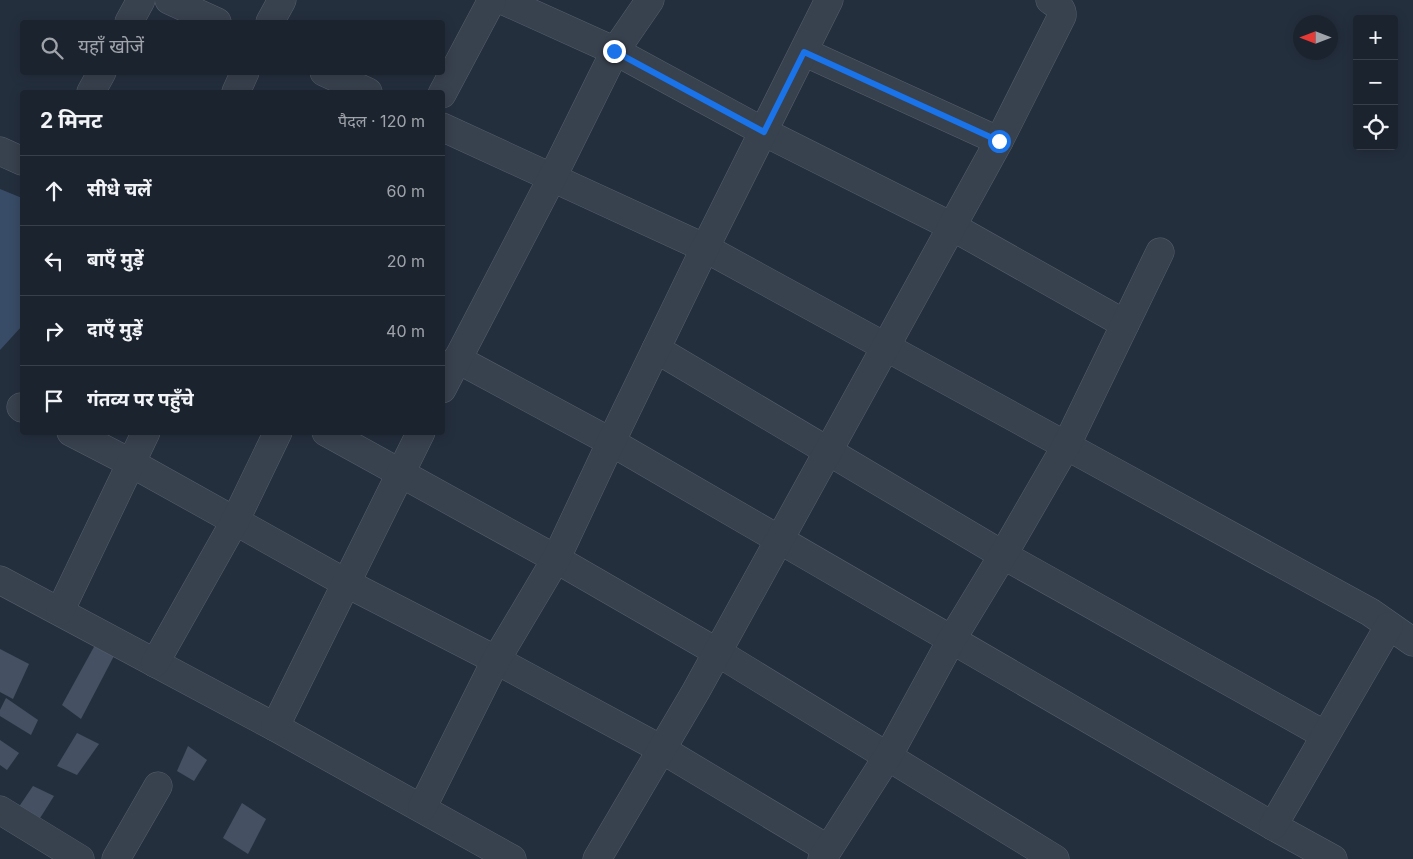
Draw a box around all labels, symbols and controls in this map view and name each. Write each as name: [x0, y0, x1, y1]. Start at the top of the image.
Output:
north arrow: [1293, 15, 1338, 60]
map controls: [1353, 15, 1398, 150]
button: +: [1353, 15, 1398, 60]
search box: [20, 20, 445, 75]
icon: search: [38, 34, 66, 62]
text: यहाँ खोजें: [78, 35, 144, 58]
route end: [603, 40, 626, 63]
button: −: [1353, 60, 1398, 105]
button: locate: [1353, 105, 1398, 150]
text: 2 मिनट: [40, 108, 102, 133]
text: पैदल · 120 m: [338, 111, 425, 131]
route start: [988, 130, 1011, 153]
icon: ahead: [40, 177, 68, 205]
text: सीधे चलें: [87, 178, 151, 201]
text: 60 m: [386, 181, 425, 201]
icon: left: [40, 247, 68, 275]
text: बाएँ मुड़ें: [87, 248, 144, 271]
text: 20 m: [387, 251, 425, 271]
icon: right: [40, 317, 68, 345]
text: दाएँ मुड़ें: [87, 318, 143, 341]
text: 40 m: [386, 321, 425, 341]
icon: arrive: [40, 387, 68, 415]
text: गंतव्य पर पहुँचे: [87, 388, 194, 411]

